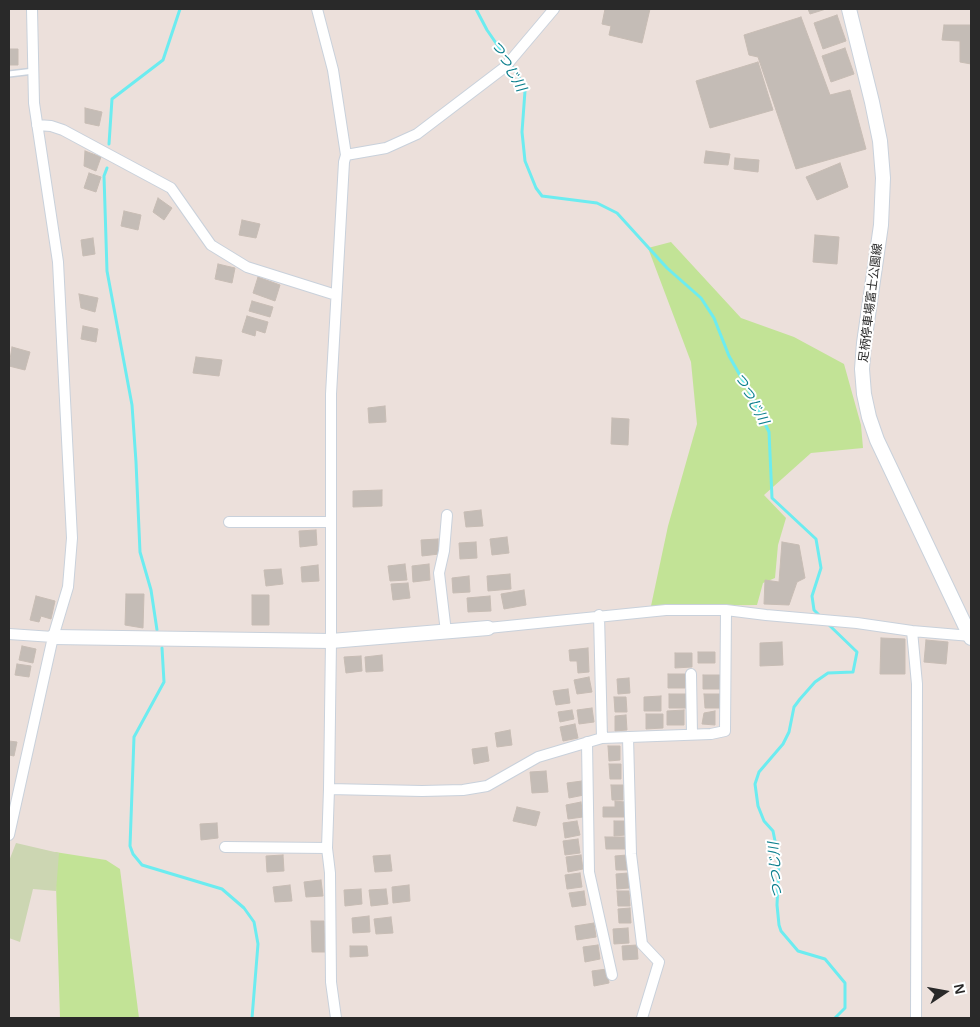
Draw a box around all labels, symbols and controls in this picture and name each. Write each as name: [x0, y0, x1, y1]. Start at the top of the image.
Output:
water label: つつじ川: [487, 37, 529, 95]
street label: 足柄停車場富士公園線: [857, 243, 885, 363]
water label: つつじ川: [730, 370, 772, 428]
water label: つつじ川: [766, 841, 786, 899]
north arrow: [920, 967, 970, 1017]
text: N: [951, 982, 969, 995]

